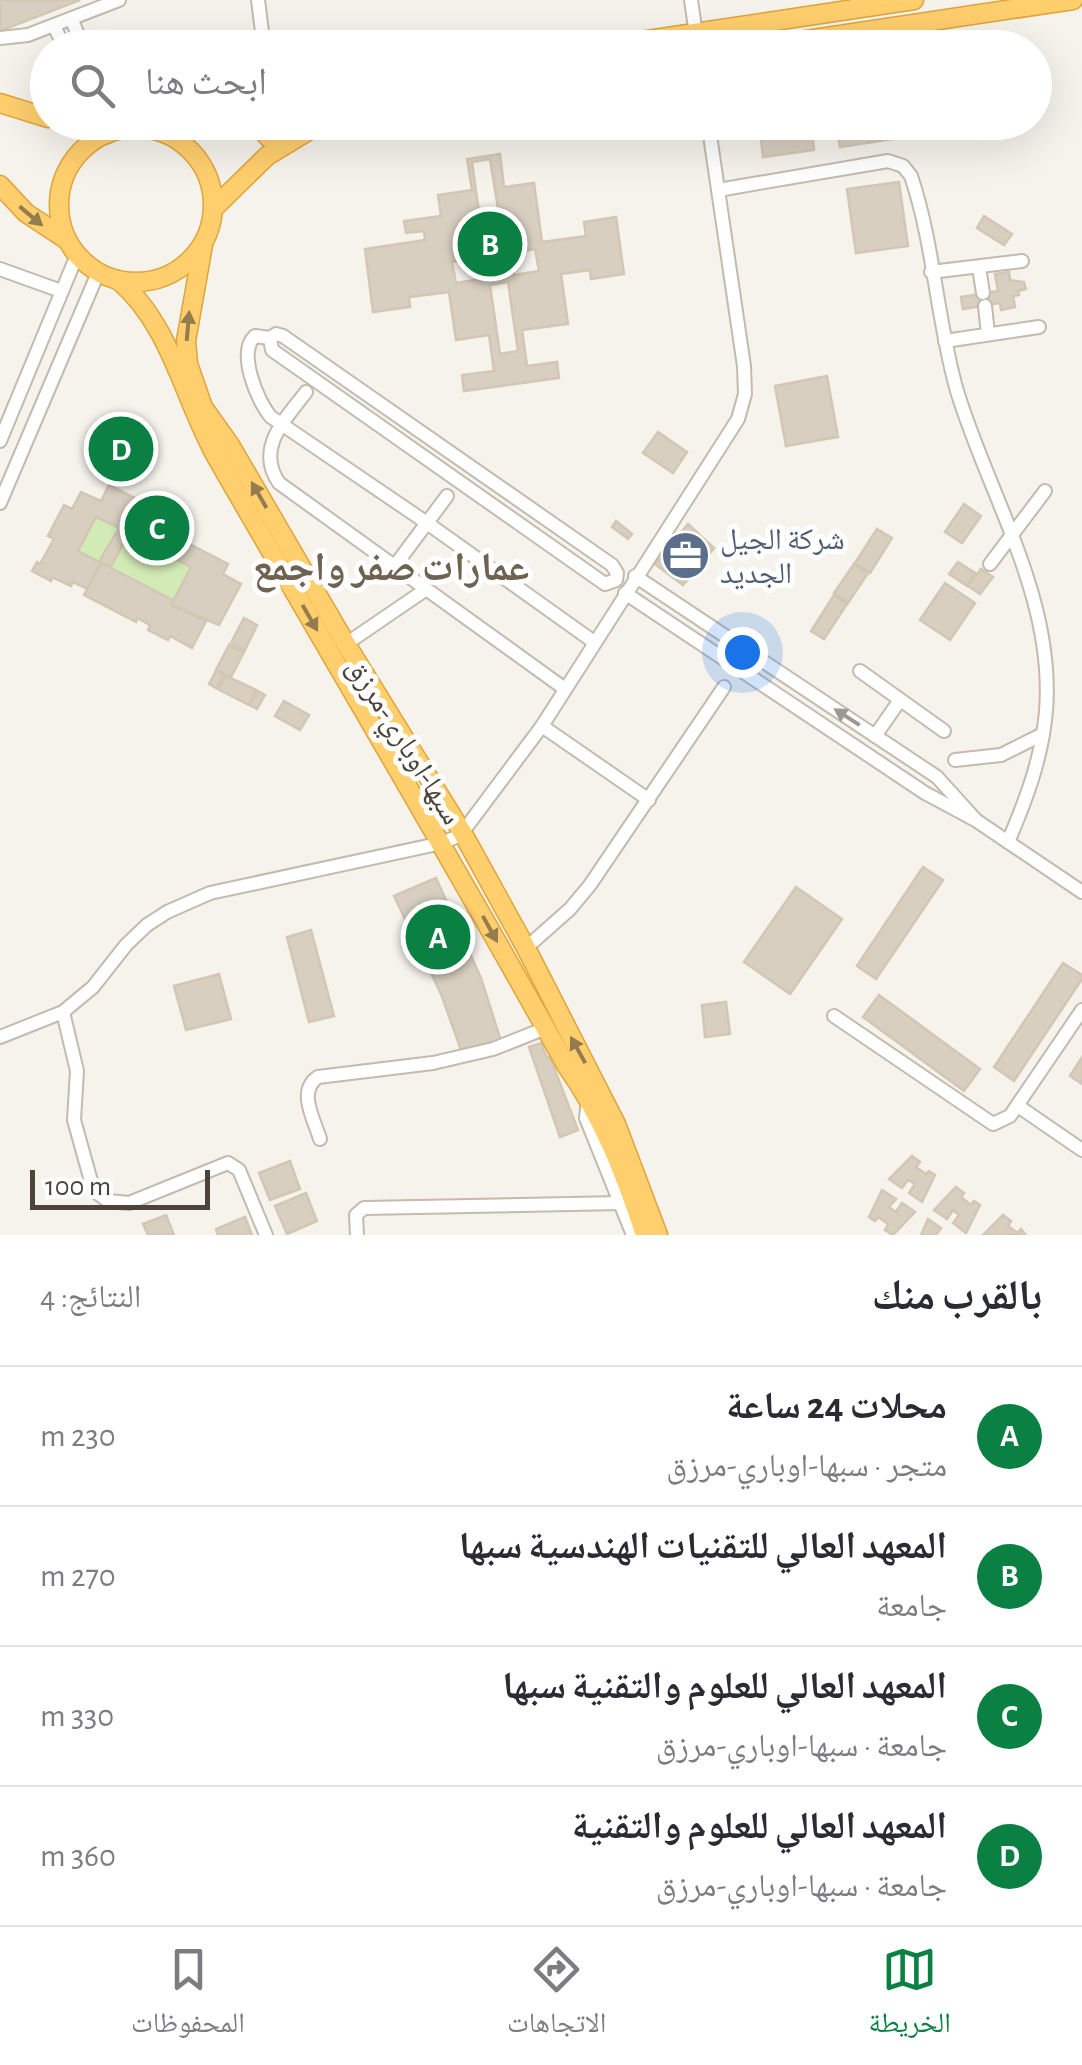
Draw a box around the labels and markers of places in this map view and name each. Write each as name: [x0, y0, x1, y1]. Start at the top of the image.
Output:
pin: B: [458, 206, 522, 282]
pin: D: [88, 412, 154, 486]
pin: C: [124, 490, 190, 566]
place label: شركة الجيل الجديد: [720, 525, 845, 590]
office icon: شركة الجيل الجديد: [659, 530, 711, 582]
pin: A: [406, 900, 470, 974]

